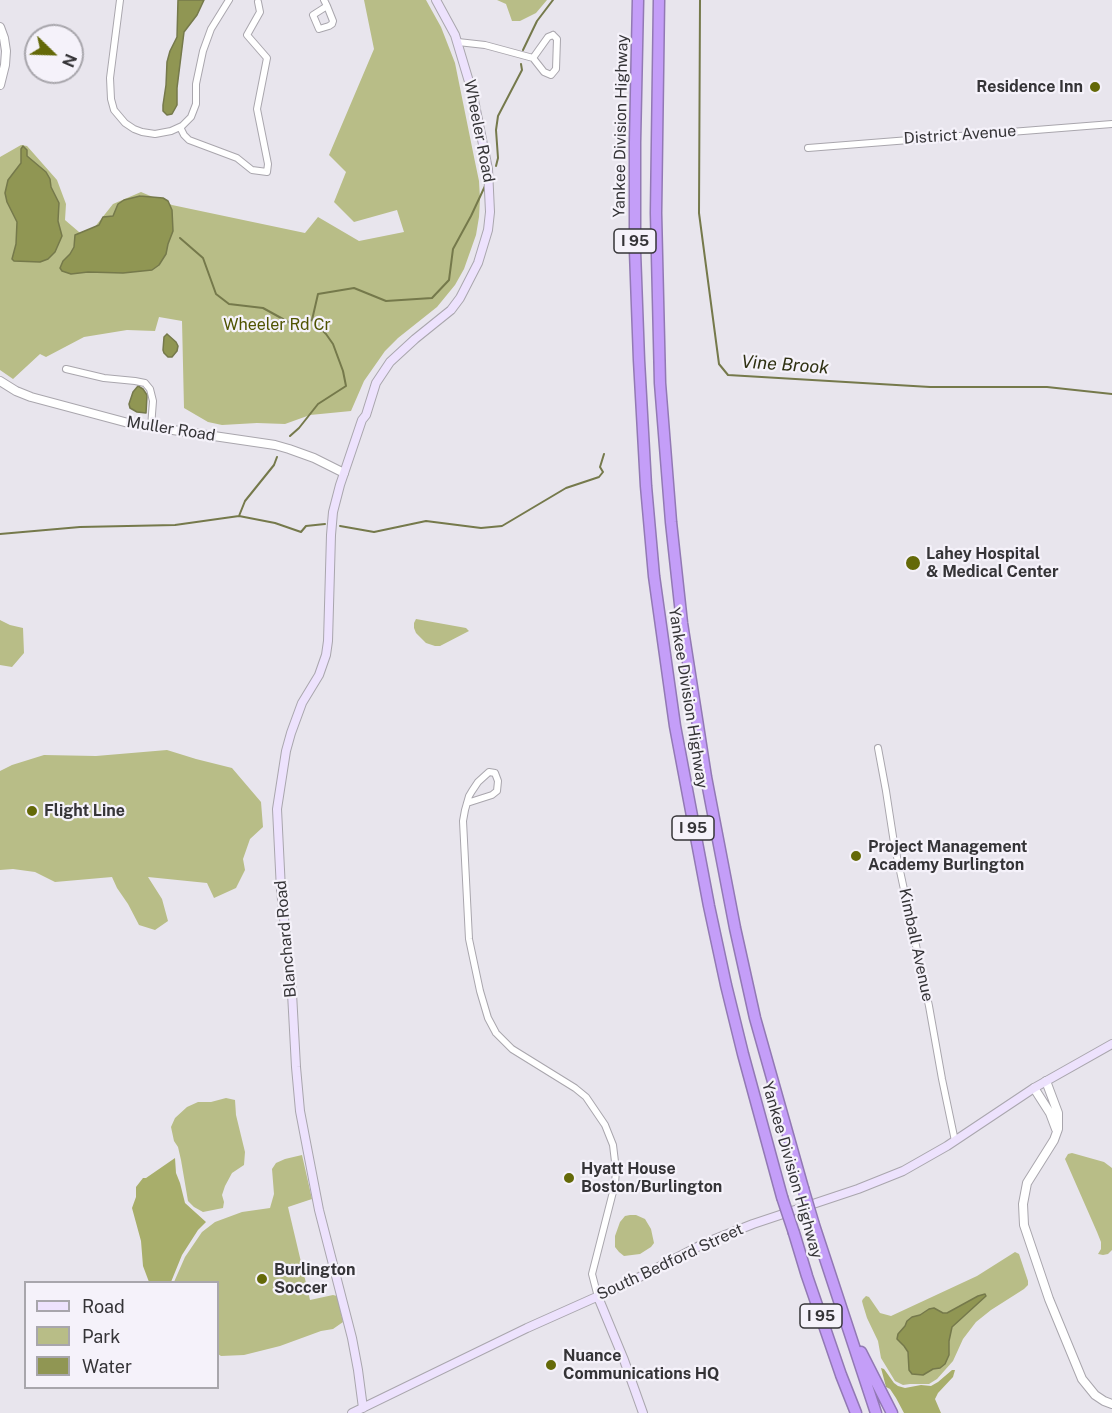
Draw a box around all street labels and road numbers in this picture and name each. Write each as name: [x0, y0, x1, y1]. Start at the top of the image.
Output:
street label: Yankee Division Highway: [610, 34, 632, 218]
street label: Wheeler Road: [460, 78, 498, 184]
street label: District Avenue: [903, 121, 1017, 149]
road number: I 95: [614, 229, 656, 253]
street label: Muller Road: [125, 413, 217, 445]
street label: Yankee Division Highway: [664, 606, 712, 790]
road number: I 95: [672, 816, 714, 840]
street label: Blanchard Road: [271, 880, 301, 998]
street label: Kimball Avenue: [895, 887, 937, 1003]
street label: Yankee Division Highway: [758, 1079, 826, 1261]
street label: South Bedford Street: [594, 1220, 746, 1304]
road number: I 95: [800, 1304, 842, 1328]

